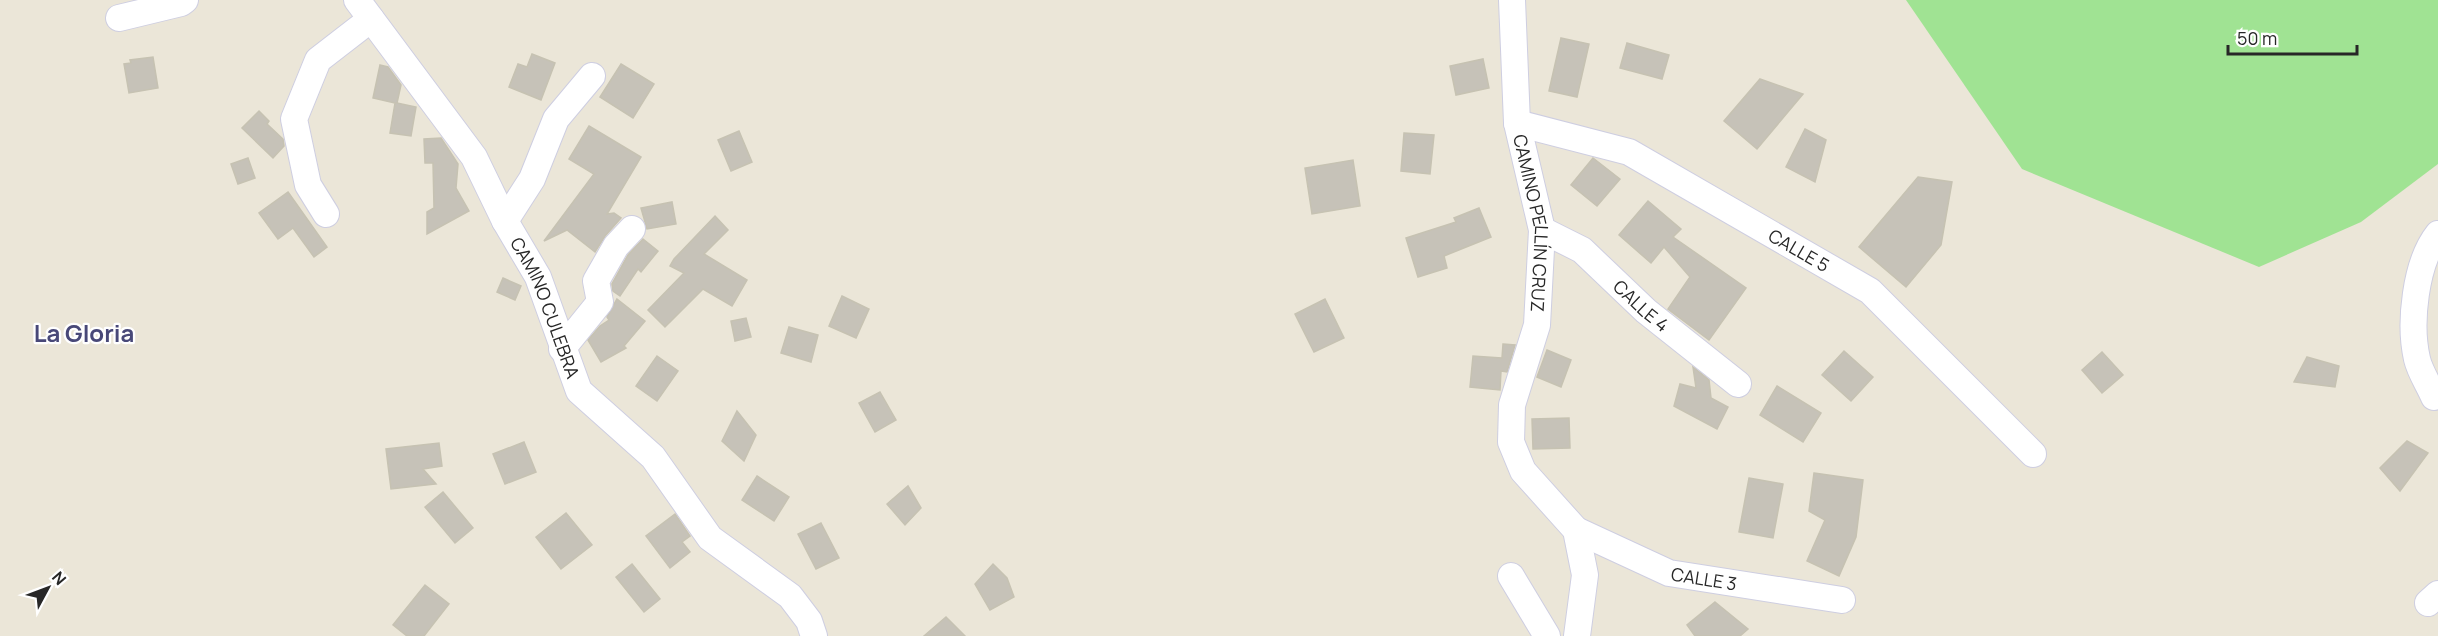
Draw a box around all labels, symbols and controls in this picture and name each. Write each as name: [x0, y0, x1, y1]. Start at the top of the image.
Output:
scale bar: [2228, 18, 2357, 56]
text: 50 m: [2237, 26, 2277, 50]
street label: CAMINO PELLÍN CRUZ: [1508, 132, 1554, 312]
street label: CALLE 5: [1764, 223, 1834, 277]
street label: CAMINO CULEBRA: [505, 233, 586, 382]
street label: CALLE 4: [1608, 274, 1674, 337]
district label: La Gloria: [34, 316, 134, 349]
north arrow: [18, 558, 78, 618]
street label: CALLE 3: [1670, 562, 1739, 595]
text: N: [47, 567, 71, 590]

